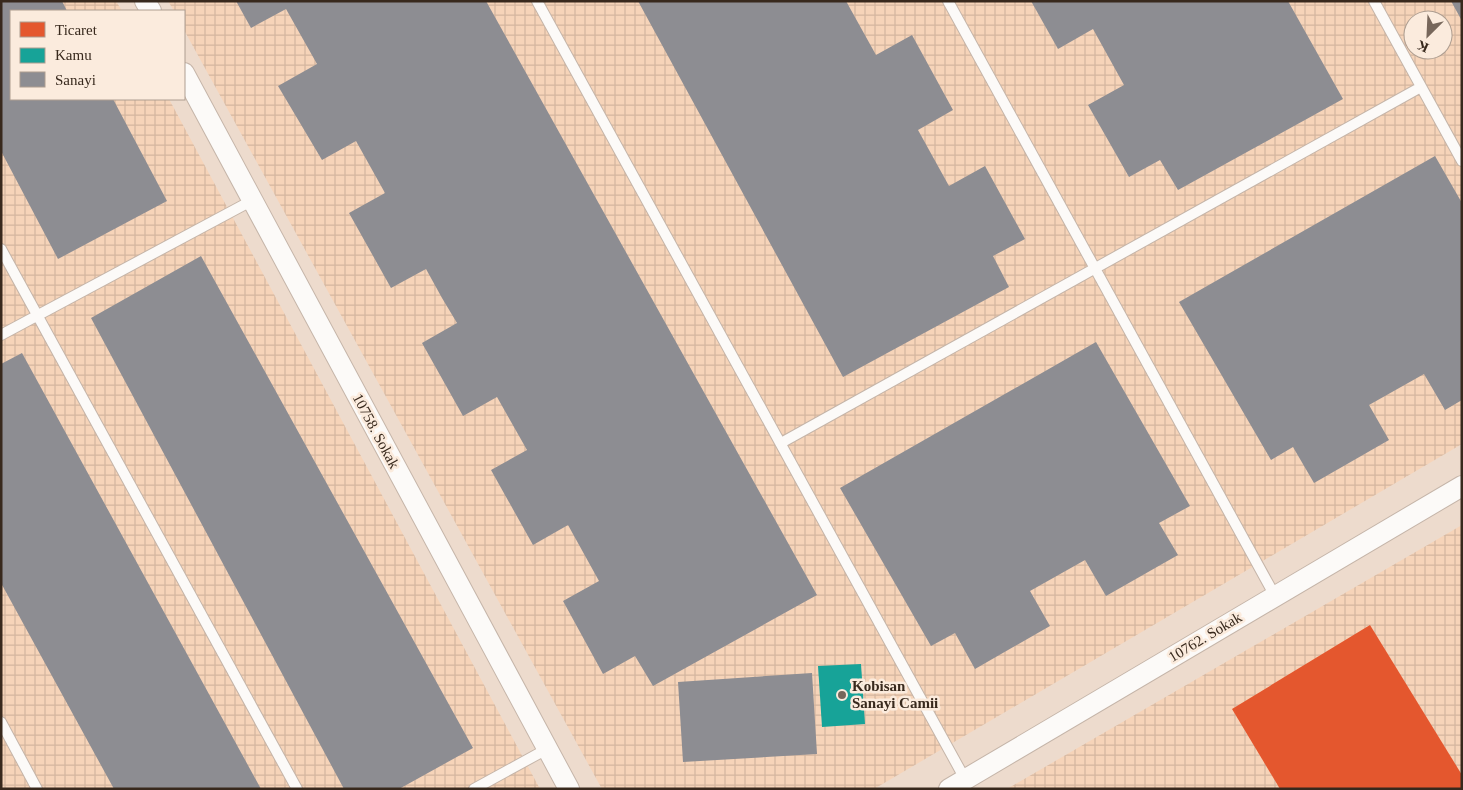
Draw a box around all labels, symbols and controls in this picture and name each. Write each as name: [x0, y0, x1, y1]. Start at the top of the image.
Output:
legend: [10, 10, 185, 100]
north arrow: [1403, 10, 1453, 60]
text: Ticaret: [55, 22, 98, 38]
text: K: [1415, 37, 1431, 55]
text: Kamu: [55, 47, 92, 63]
text: Sanayi: [55, 72, 96, 88]
street label: 10758. Sokak: [350, 391, 403, 472]
street label: 10762. Sokak: [1166, 609, 1245, 665]
place label: Kobisan Sanayi Camii: [852, 678, 938, 711]
marker: Kobisan Sanayi Camii: [836, 689, 848, 701]

